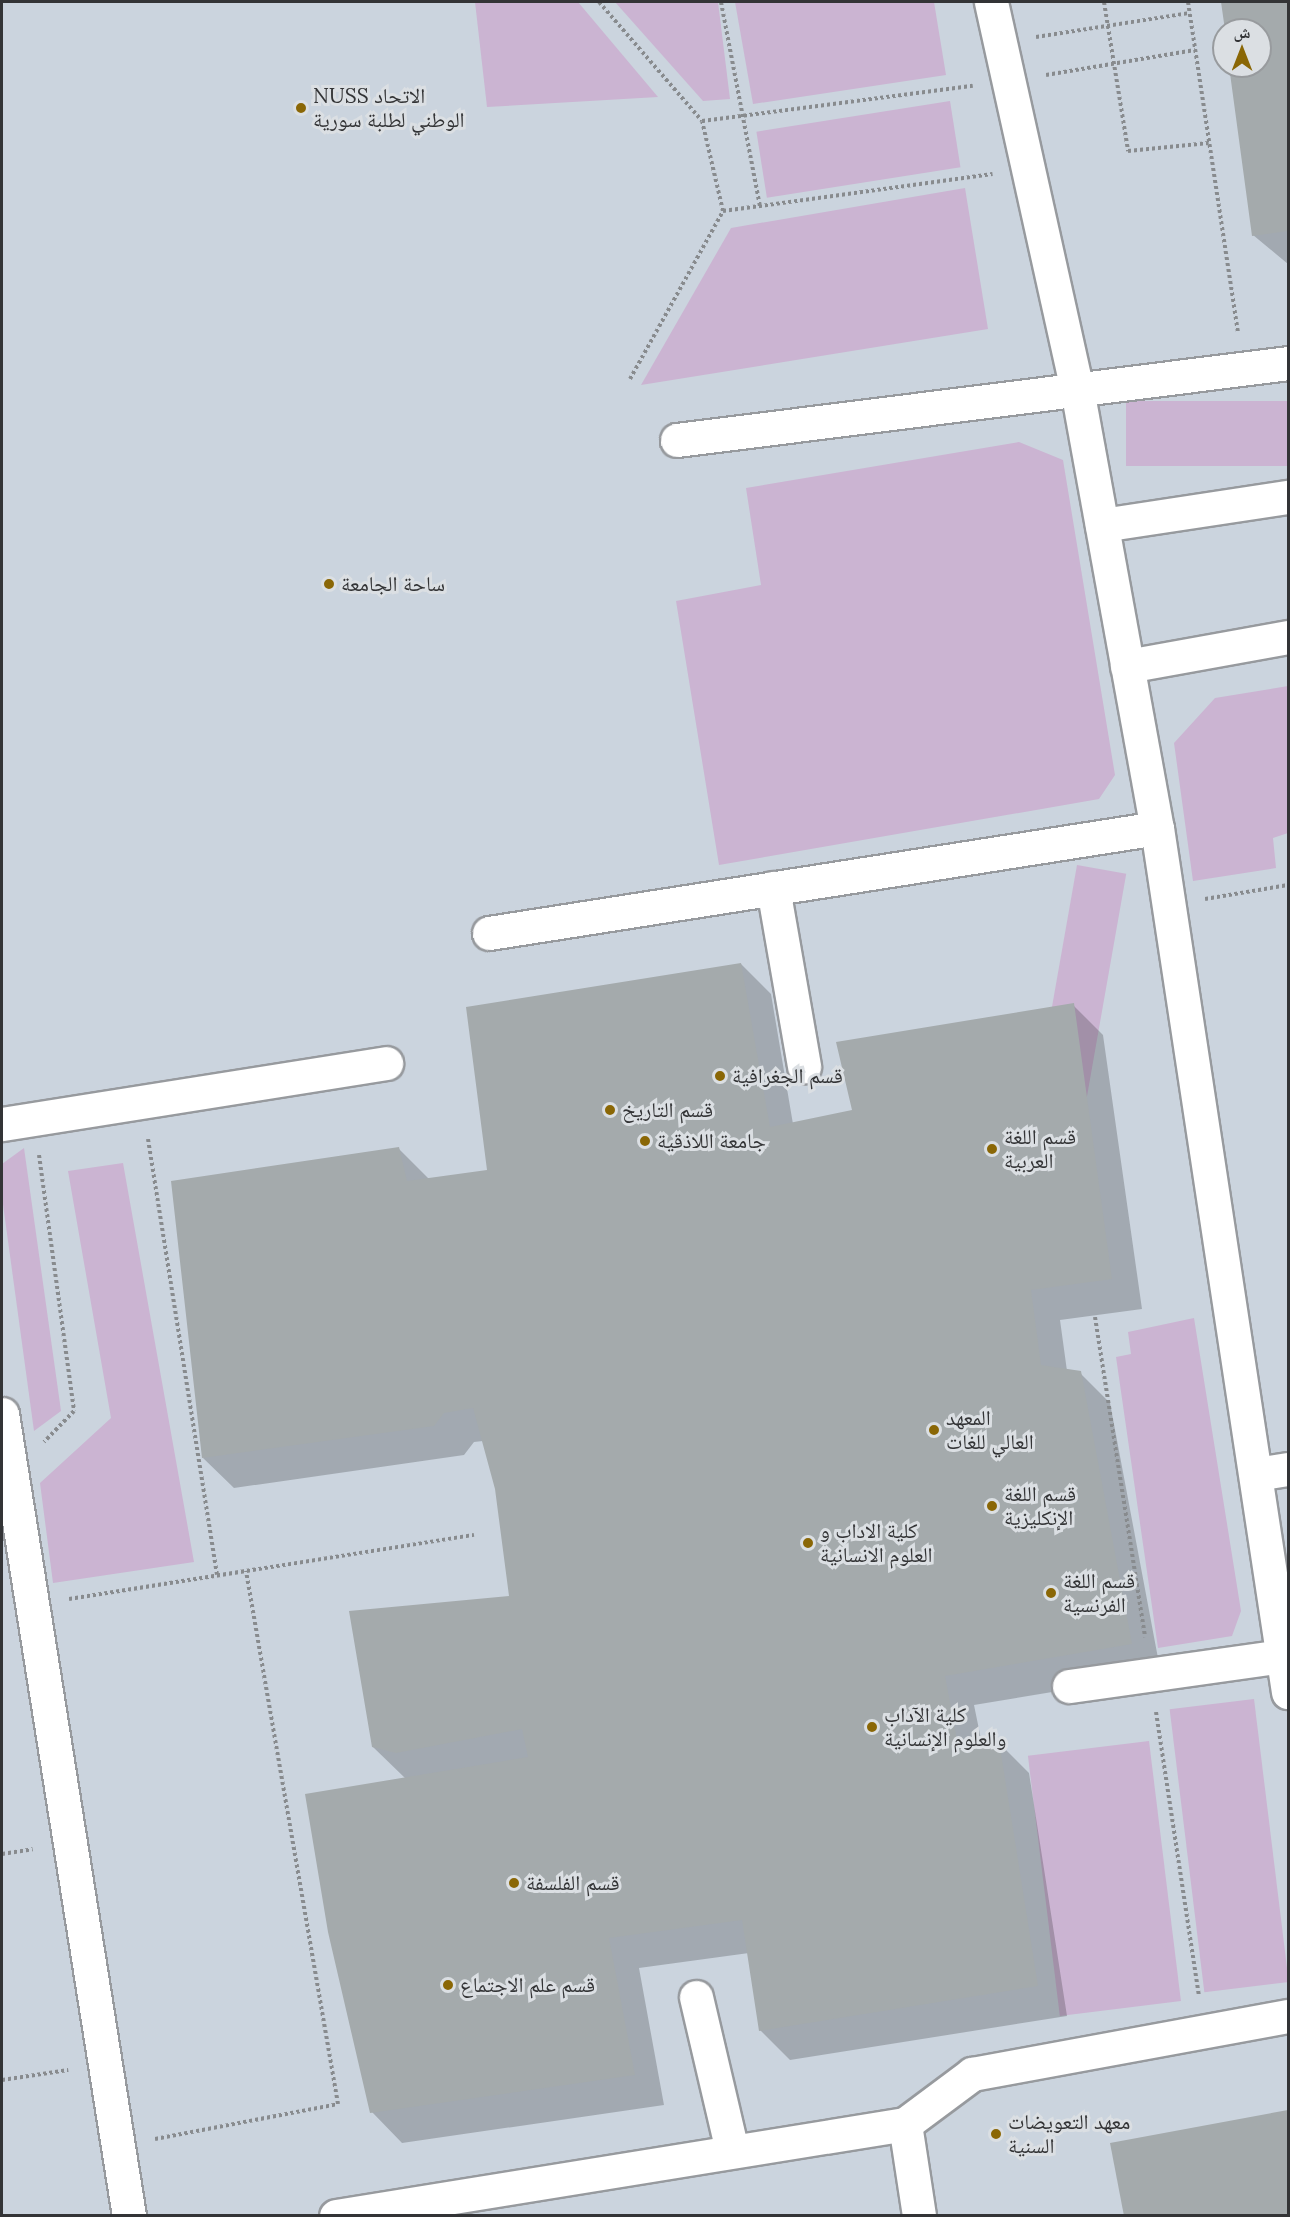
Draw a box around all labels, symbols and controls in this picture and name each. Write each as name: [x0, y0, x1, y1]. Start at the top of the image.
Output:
north arrow: [1212, 18, 1272, 78]
text: ش: [1234, 22, 1250, 42]
place label: NUSS الاتحاد الوطني لطلبة سورية: [313, 83, 465, 133]
marker: NUSS الاتحاد الوطني لطلبة سورية: [294, 101, 308, 115]
place label: ساحة الجامعة: [341, 571, 445, 597]
marker: ساحة الجامعة: [322, 577, 336, 591]
place label: قسم الجغرافية: [732, 1063, 843, 1089]
marker: قسم الجغرافية: [713, 1069, 727, 1083]
place label: قسم التاريخ: [622, 1097, 713, 1123]
marker: قسم التاريخ: [603, 1103, 617, 1117]
place label: قسم اللغة العربية: [1004, 1124, 1076, 1174]
place label: جامعة اللاذقية: [657, 1128, 766, 1154]
marker: جامعة اللاذقية: [638, 1134, 652, 1148]
marker: قسم اللغة العربية: [985, 1142, 999, 1156]
place label: المعهد العالي للغات: [946, 1405, 1034, 1455]
marker: المعهد العالي للغات: [927, 1423, 941, 1437]
place label: قسم اللغة الإنكليزية: [1004, 1481, 1076, 1531]
marker: قسم اللغة الإنكليزية: [985, 1499, 999, 1513]
place label: كلية الاداب و العلوم الانسانية: [820, 1518, 933, 1568]
marker: كلية الاداب و العلوم الانسانية: [801, 1536, 815, 1550]
place label: قسم اللغة الفرنسية: [1063, 1568, 1135, 1618]
marker: قسم اللغة الفرنسية: [1044, 1586, 1058, 1600]
place label: كلية الآداب والعلوم الإنسانية: [884, 1702, 1006, 1752]
marker: كلية الآداب والعلوم الإنسانية: [865, 1720, 879, 1734]
place label: قسم الفلسفة: [526, 1870, 620, 1896]
marker: قسم الفلسفة: [507, 1876, 521, 1890]
place label: قسم علم الاجتماع: [460, 1972, 595, 1998]
marker: قسم علم الاجتماع: [441, 1978, 455, 1992]
place label: معهد التعويضات السنية: [1008, 2109, 1130, 2159]
marker: معهد التعويضات السنية: [989, 2127, 1003, 2141]

